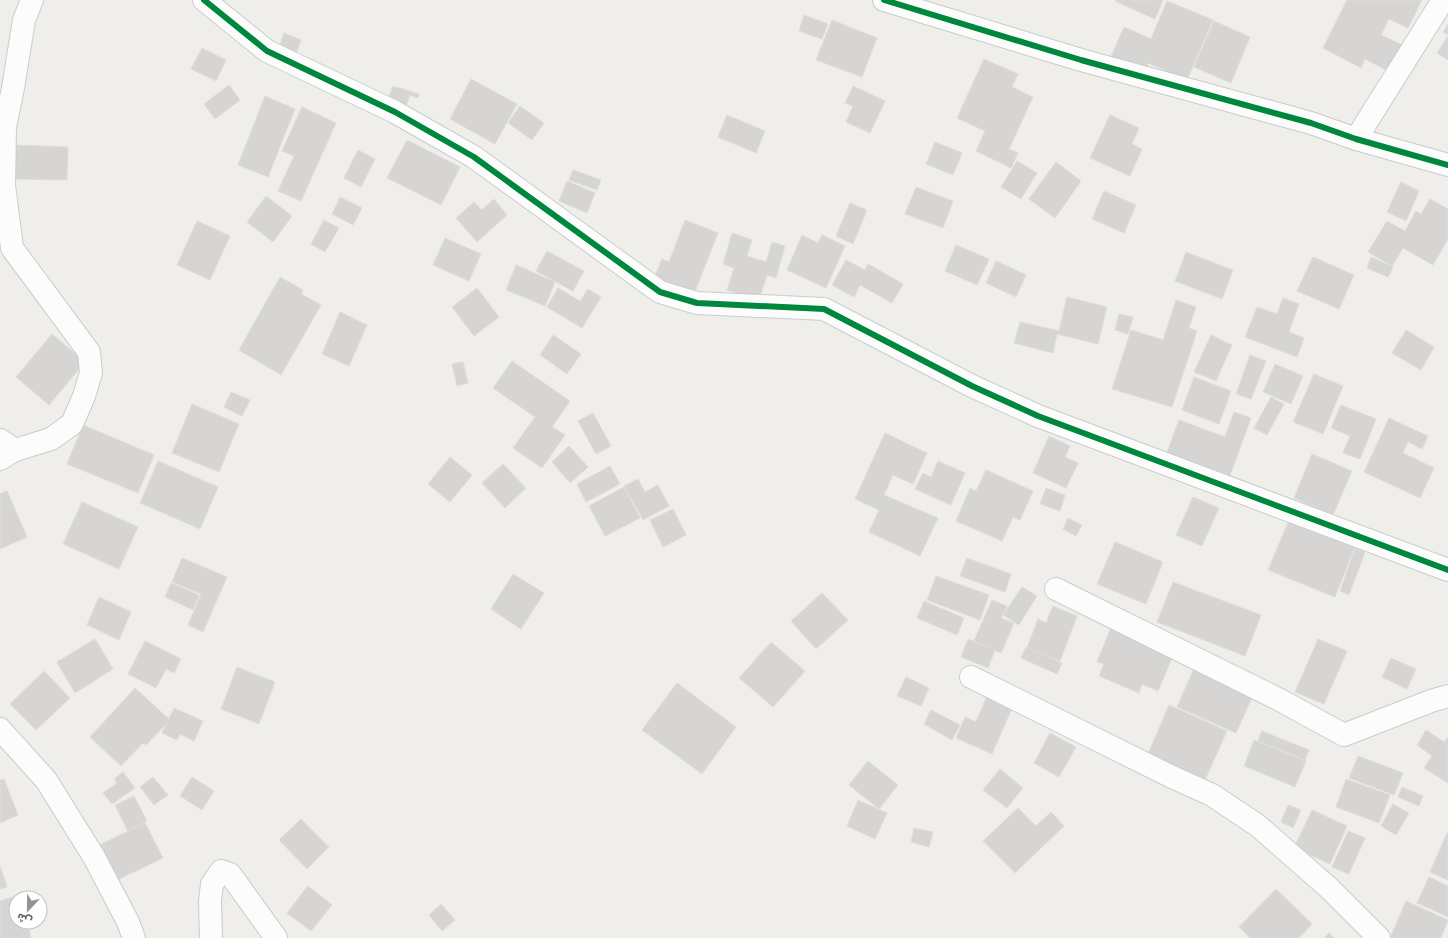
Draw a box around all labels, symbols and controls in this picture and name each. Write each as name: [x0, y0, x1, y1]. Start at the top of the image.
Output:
north arrow: [8, 890, 48, 930]
text: ش: [15, 910, 34, 928]

